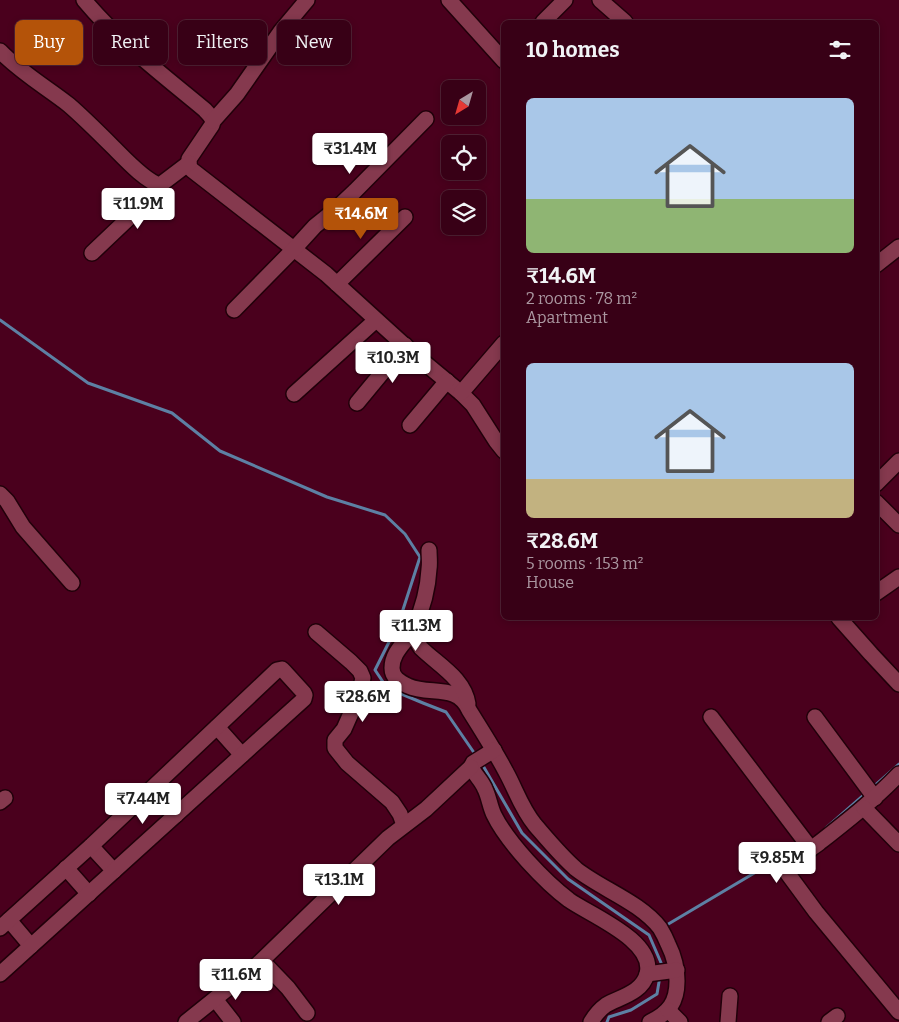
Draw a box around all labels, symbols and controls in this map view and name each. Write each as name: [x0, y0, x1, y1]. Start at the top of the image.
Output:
chip: Buy: [15, 20, 83, 65]
chip: Rent: [93, 20, 168, 65]
chip: Filters: [178, 20, 267, 65]
chip: New: [277, 20, 351, 65]
icon: filters: [826, 36, 854, 64]
text: 10 homes: [526, 37, 620, 63]
north arrow: [441, 80, 486, 125]
map controls: [441, 80, 486, 235]
icon: home: [645, 131, 735, 221]
pin: ₹31.4M: [309, 132, 391, 175]
button: locate: [441, 135, 486, 180]
text: ₹31.4M: [323, 139, 377, 158]
pin: ₹11.9M: [97, 188, 179, 230]
button: layers: [441, 190, 486, 235]
text: ₹11.9M: [113, 194, 163, 213]
pin: ₹14.6M: [320, 198, 402, 240]
text: ₹14.6M: [334, 204, 388, 223]
text: ₹14.6M: [526, 263, 596, 289]
text: 2 rooms · 78 m²: [526, 289, 637, 308]
text: Apartment: [526, 308, 608, 327]
pin: ₹10.3M: [352, 342, 434, 384]
text: ₹10.3M: [367, 348, 419, 367]
icon: home: [645, 396, 735, 486]
text: ₹28.6M: [526, 528, 598, 554]
text: 5 rooms · 153 m²: [526, 554, 643, 573]
text: House: [526, 573, 574, 592]
pin: ₹11.3M: [375, 610, 457, 652]
text: ₹11.3M: [391, 616, 441, 635]
pin: ₹28.6M: [322, 680, 404, 723]
text: ₹28.6M: [336, 687, 390, 706]
pin: ₹7.44M: [102, 782, 184, 825]
text: ₹7.44M: [116, 789, 170, 808]
pin: ₹9.85M: [736, 842, 818, 884]
text: ₹9.85M: [750, 848, 804, 867]
pin: ₹13.1M: [298, 864, 380, 906]
text: ₹13.1M: [314, 870, 364, 889]
pin: ₹11.6M: [195, 958, 277, 1001]
text: ₹11.6M: [211, 965, 261, 984]

